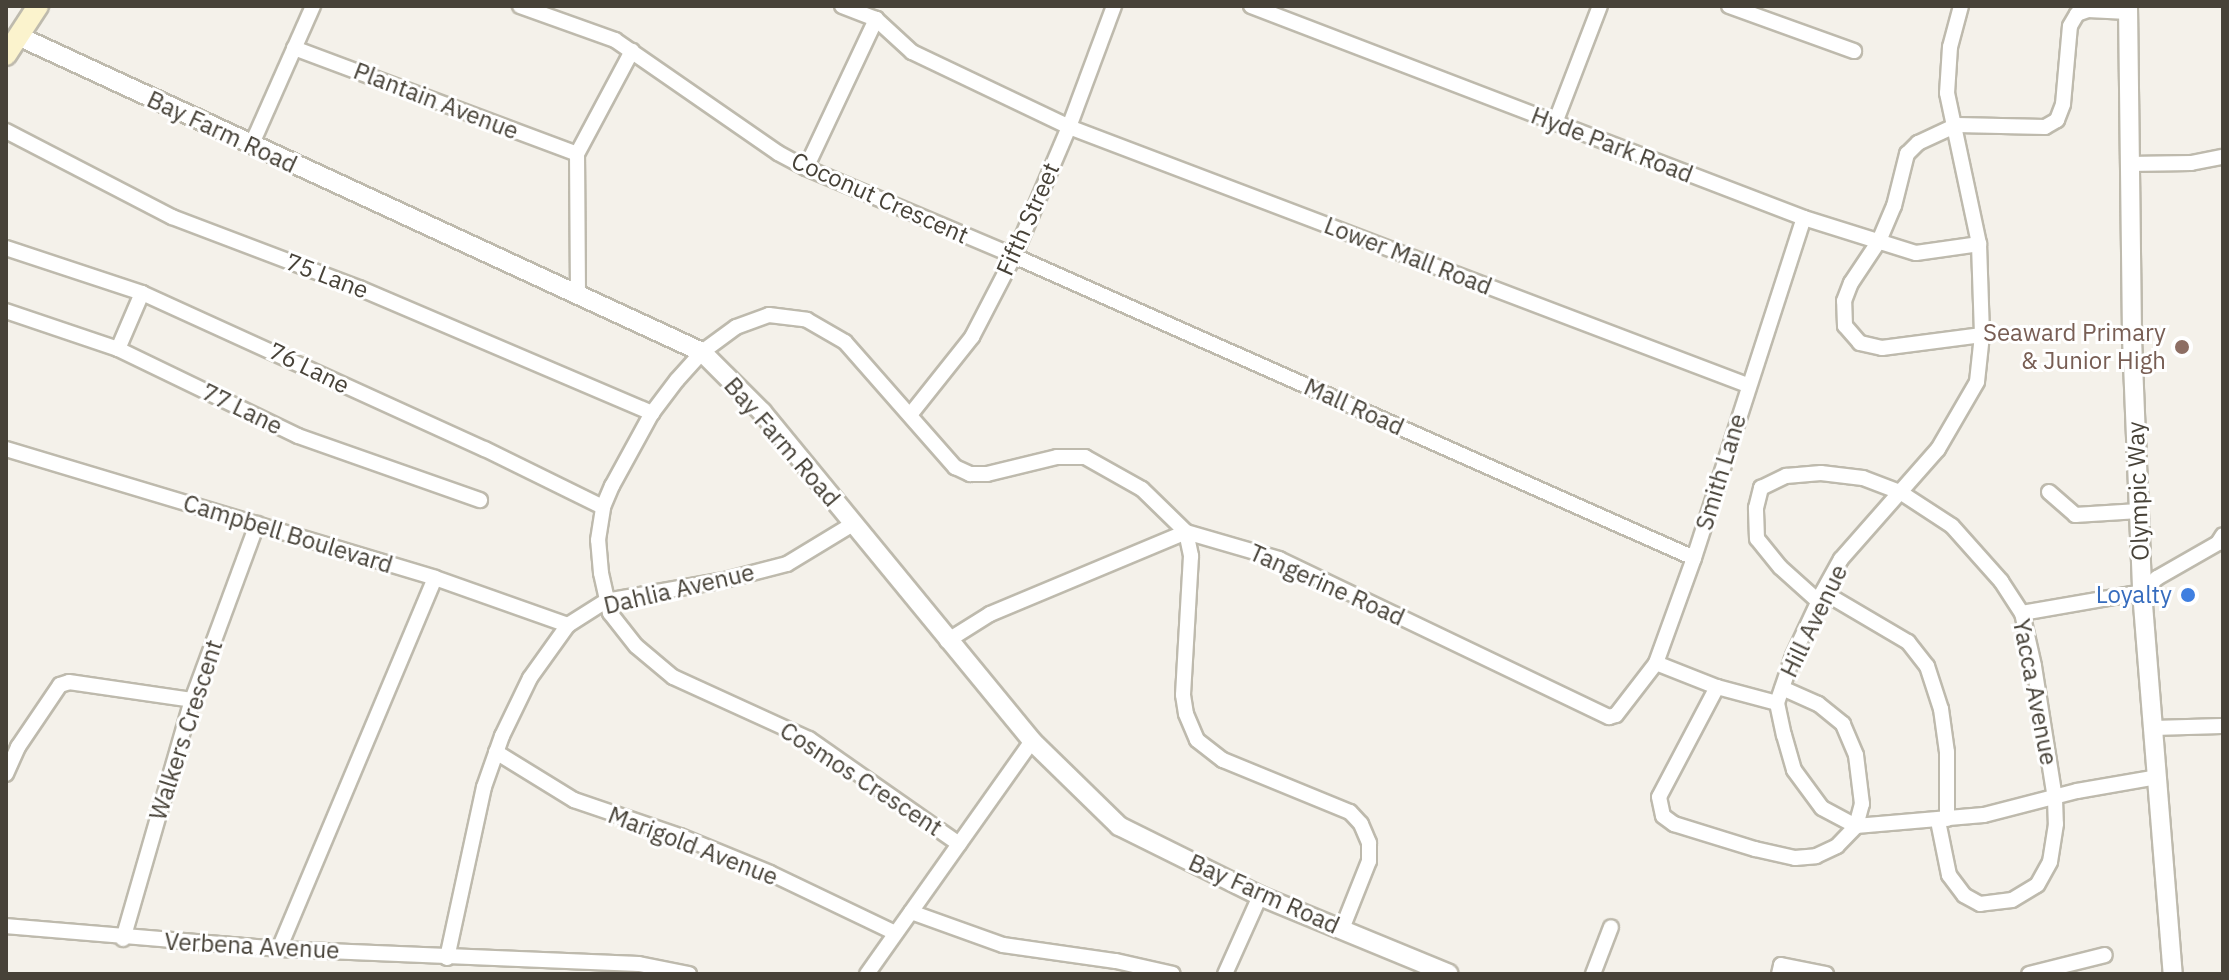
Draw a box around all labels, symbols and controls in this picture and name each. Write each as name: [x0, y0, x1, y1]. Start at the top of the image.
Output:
street label: Plantain Avenue: [350, 56, 522, 146]
street label: Bay Farm Road: [143, 85, 301, 179]
street label: Hyde Park Road: [1527, 101, 1697, 189]
street label: Coconut Crescent: [787, 146, 973, 250]
street label: Fifth Street: [990, 158, 1066, 280]
street label: Lower Mall Road: [1320, 211, 1496, 301]
street label: 75 Lane: [282, 247, 372, 305]
place label: Seaward Primary & Junior High: [1983, 319, 2166, 375]
street label: 76 Lane: [264, 336, 354, 400]
marker: Seaward Primary & Junior High: [2173, 338, 2191, 356]
street label: Bay Farm Road: [718, 371, 846, 513]
street label: Mall Road: [1300, 372, 1408, 442]
street label: 77 Lane: [197, 377, 287, 441]
street label: Smith Lane: [1690, 410, 1752, 534]
street label: Olympic Way: [2121, 421, 2155, 561]
street label: Campbell Boulevard: [180, 488, 396, 580]
street label: Tangerine Road: [1245, 538, 1409, 632]
street label: Dahlia Avenue: [601, 558, 757, 620]
street label: Hill Avenue: [1774, 560, 1854, 682]
place label: Loyalty: [2096, 581, 2172, 609]
marker: Loyalty: [2179, 586, 2197, 604]
street label: Yacca Avenue: [2007, 616, 2063, 768]
street label: Walkers Crescent: [143, 636, 229, 824]
street label: Cosmos Crescent: [775, 716, 947, 842]
street label: Marigold Avenue: [604, 800, 782, 892]
street label: Bay Farm Road: [1184, 848, 1344, 940]
street label: Verbena Avenue: [164, 927, 340, 965]

